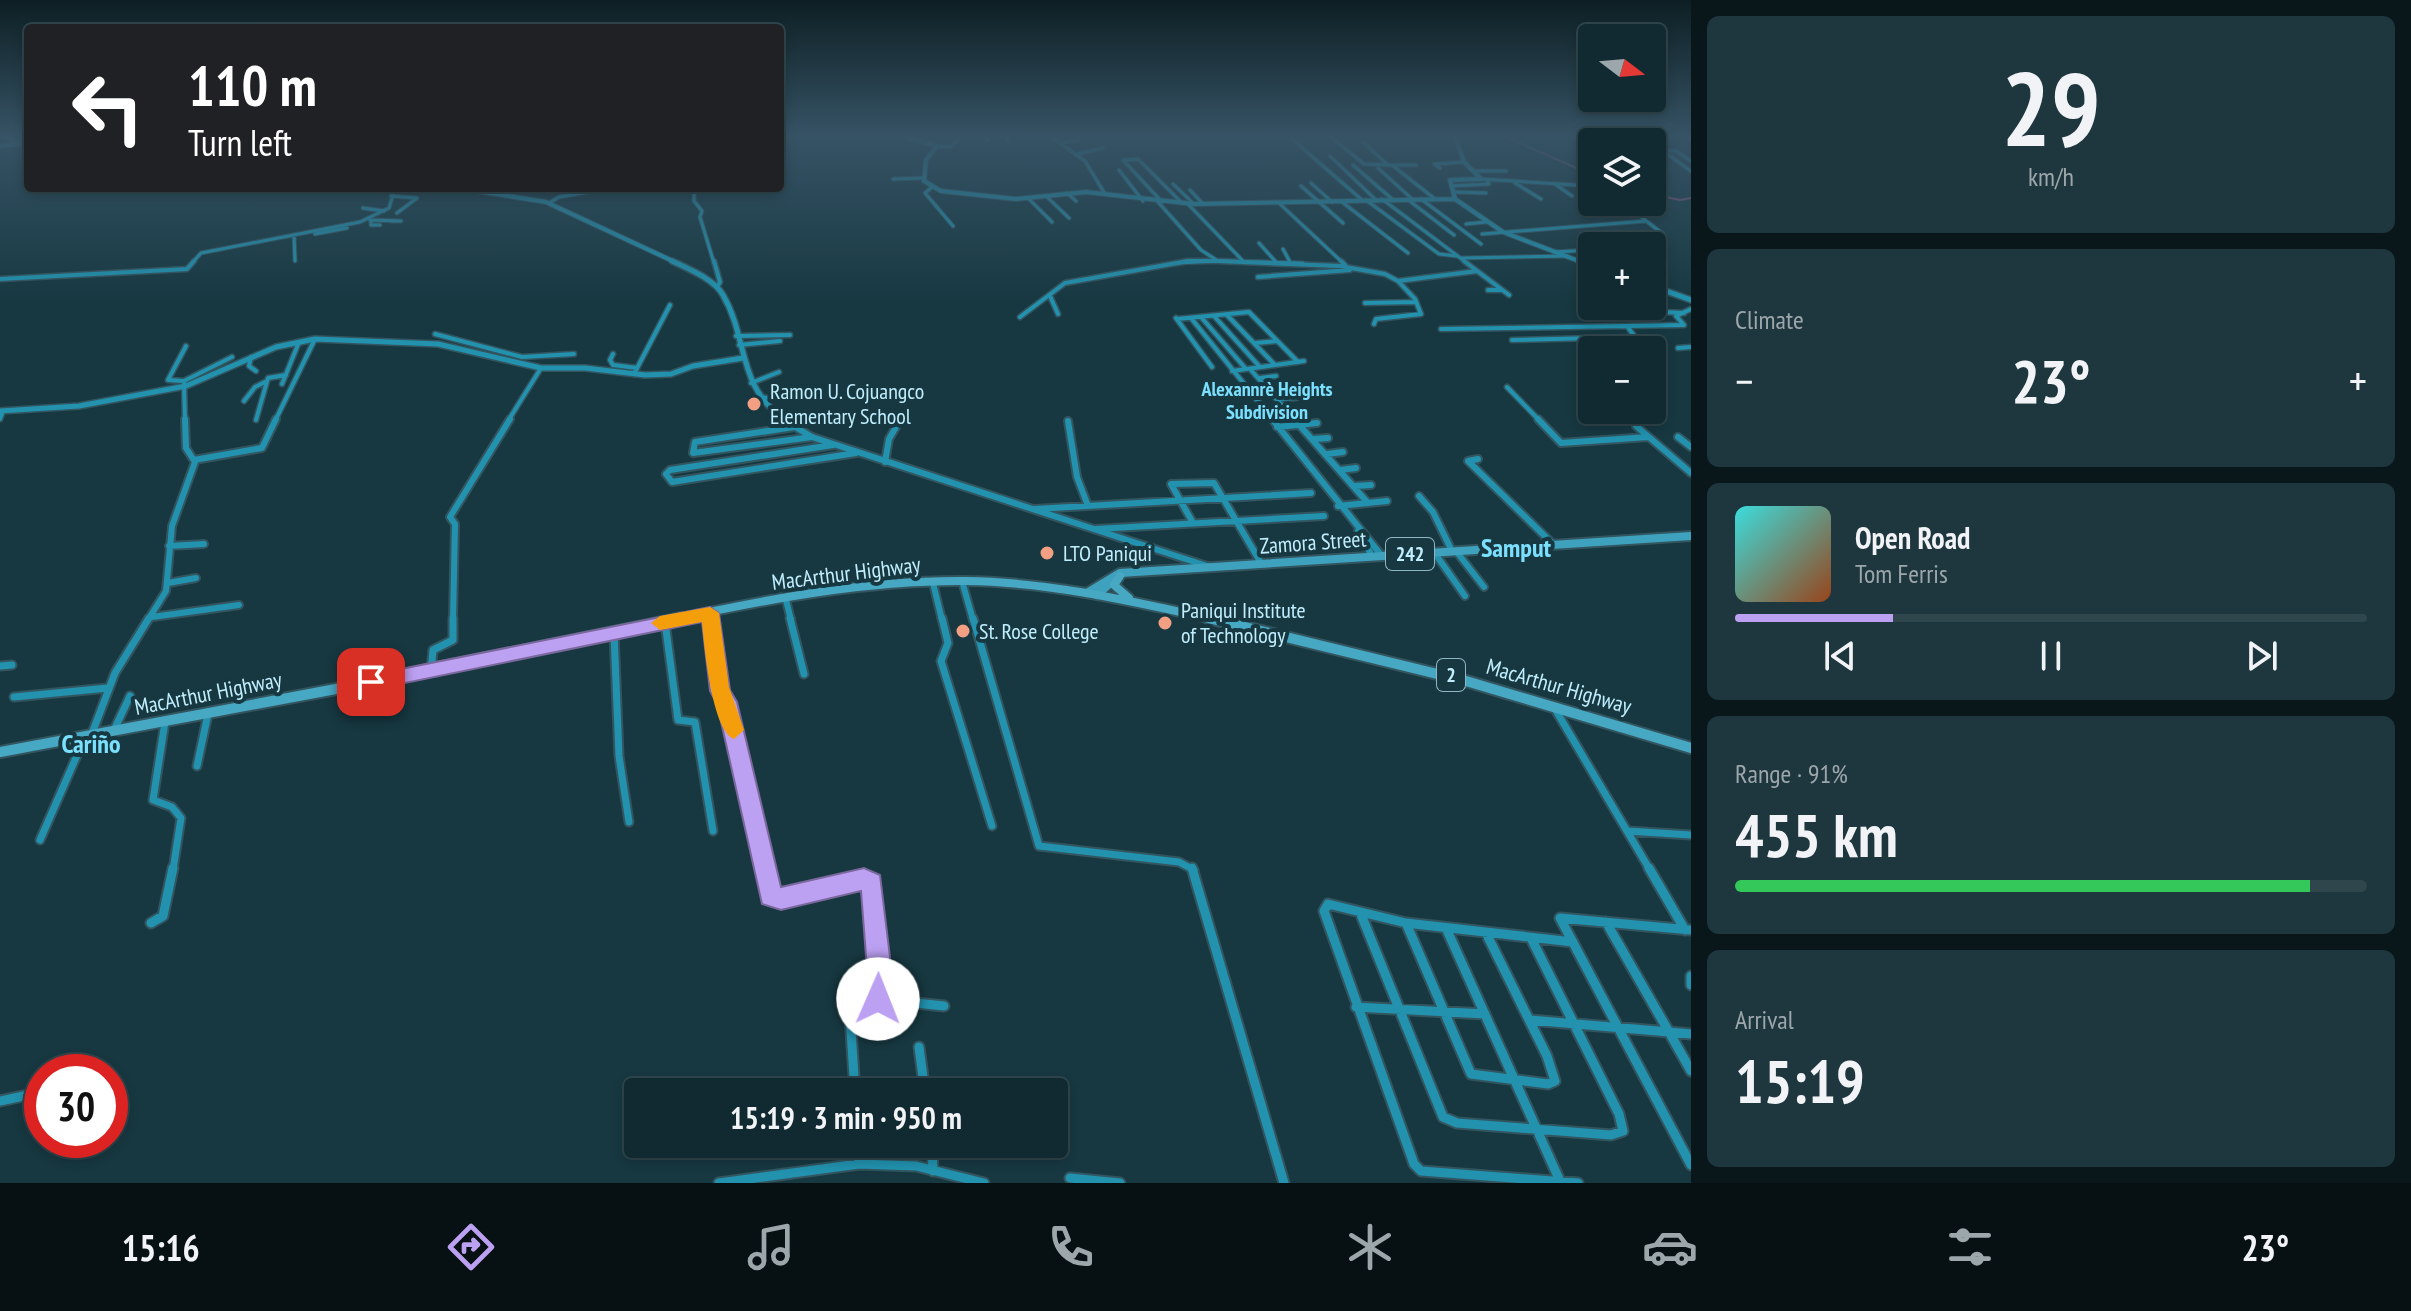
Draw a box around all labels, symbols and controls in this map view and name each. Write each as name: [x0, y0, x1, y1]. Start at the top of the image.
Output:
north arrow: [1578, 24, 1666, 112]
map controls: [1578, 24, 1666, 424]
text: 29: [2001, 40, 2101, 175]
text: 110 m: [188, 49, 317, 121]
icon: left: [56, 56, 160, 160]
text: Turn left: [188, 119, 292, 166]
button: layers: [1578, 128, 1666, 216]
text: km/h: [2028, 160, 2074, 193]
button: +: [1578, 232, 1666, 320]
text: Climate: [1735, 303, 1804, 336]
button: −: [1578, 336, 1666, 424]
text: 23°: [2011, 342, 2091, 420]
text: −: [1735, 352, 1753, 409]
text: +: [2349, 352, 2367, 409]
district label: Alexannrè Heights Subdivision: [1200, 376, 1333, 425]
place label: Ramon U. Cojuangco Elementary School: [770, 377, 924, 430]
marker: Ramon U. Cojuangco Elementary School: [745, 395, 763, 413]
text: Open Road: [1855, 518, 1970, 557]
street label: Zamora Street: [1259, 524, 1367, 560]
district label: Samput: [1481, 531, 1552, 564]
road number: 242: [1386, 538, 1434, 570]
place label: LTO Paniqui: [1063, 539, 1152, 567]
marker: LTO Paniqui: [1038, 544, 1056, 562]
street label: MacArthur Highway: [770, 550, 923, 596]
text: Tom Ferris: [1855, 557, 1948, 590]
place label: Paniqui Institute of Technology: [1181, 596, 1306, 649]
marker: Paniqui Institute of Technology: [1156, 614, 1174, 632]
place label: St. Rose College: [979, 617, 1099, 645]
marker: St. Rose College: [954, 622, 972, 640]
icon: previous: [1818, 634, 1862, 678]
icon: pause: [2029, 634, 2073, 678]
icon: next: [2240, 634, 2284, 678]
pin: [337, 648, 405, 716]
street label: MacArthur Highway: [1483, 652, 1635, 720]
road number: 2: [1437, 659, 1465, 691]
icon: arrive: [349, 660, 393, 704]
street label: MacArthur Highway: [132, 665, 285, 721]
district label: Cariño: [61, 727, 121, 760]
text: Range · 91%: [1735, 757, 1848, 790]
text: 455 km: [1735, 796, 1898, 874]
position arrow: [836, 957, 920, 1041]
text: Arrival: [1735, 1003, 1794, 1036]
text: 15:19: [1735, 1042, 1865, 1120]
speed limit sign: 30: [24, 1054, 128, 1158]
text: 15:19 · 3 min · 950 m: [730, 1098, 962, 1137]
icon: directions: [443, 1219, 499, 1275]
icon: music: [743, 1219, 799, 1275]
icon: phone: [1043, 1219, 1099, 1275]
icon: climate: [1342, 1219, 1398, 1275]
icon: car: [1642, 1219, 1698, 1275]
icon: filters: [1942, 1219, 1998, 1275]
text: 15:16: [122, 1224, 200, 1271]
text: 23°: [2242, 1224, 2289, 1271]

